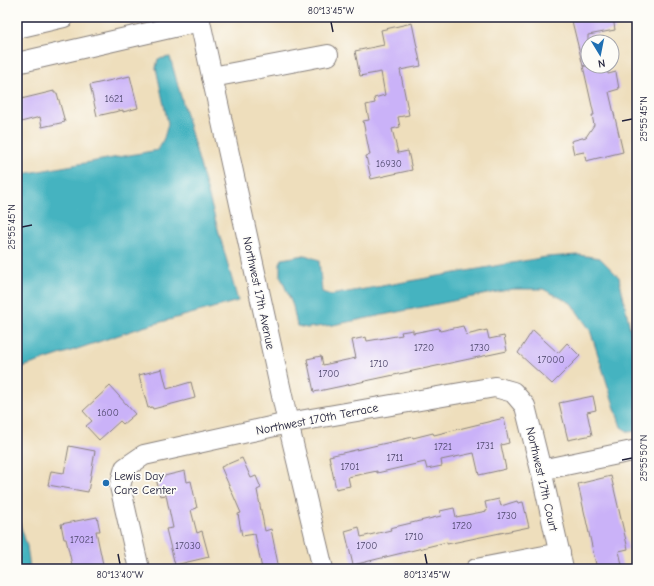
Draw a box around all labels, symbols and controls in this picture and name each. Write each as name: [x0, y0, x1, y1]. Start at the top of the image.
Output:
text: 80°13'45"W: [308, 5, 355, 17]
north arrow: [580, 34, 620, 74]
text: N: [597, 56, 606, 70]
house number: 1621: [105, 93, 123, 105]
text: 25°55'45"N: [638, 96, 650, 142]
house number: 16930: [376, 158, 402, 170]
text: 25°55'45"N: [6, 204, 18, 250]
street label: Northwest 17th Avenue: [240, 235, 278, 351]
house number: 1720: [414, 342, 434, 354]
house number: 1730: [470, 342, 490, 354]
house number: 17000: [538, 354, 564, 366]
house number: 1710: [370, 358, 388, 370]
house number: 1700: [319, 368, 339, 380]
street label: Northwest 170th Terrace: [255, 400, 379, 438]
house number: 1600: [97, 407, 119, 419]
street label: Northwest 17th Court: [523, 425, 561, 533]
text: 25°55'50"N: [638, 435, 650, 481]
house number: 1731: [476, 440, 494, 452]
house number: 1721: [434, 441, 452, 453]
house number: 1711: [387, 452, 403, 464]
house number: 1701: [341, 461, 359, 473]
place label: Lewis Day Care Center: [114, 469, 176, 497]
marker: Lewis Day Care Center: [101, 478, 111, 488]
house number: 1730: [497, 510, 517, 522]
house number: 1720: [452, 520, 472, 532]
house number: 1710: [405, 531, 423, 543]
house number: 17021: [70, 534, 94, 546]
house number: 17030: [175, 540, 201, 552]
house number: 1700: [357, 540, 377, 552]
text: 80°13'40"W: [96, 569, 144, 581]
text: 80°13'45"W: [404, 569, 451, 581]

